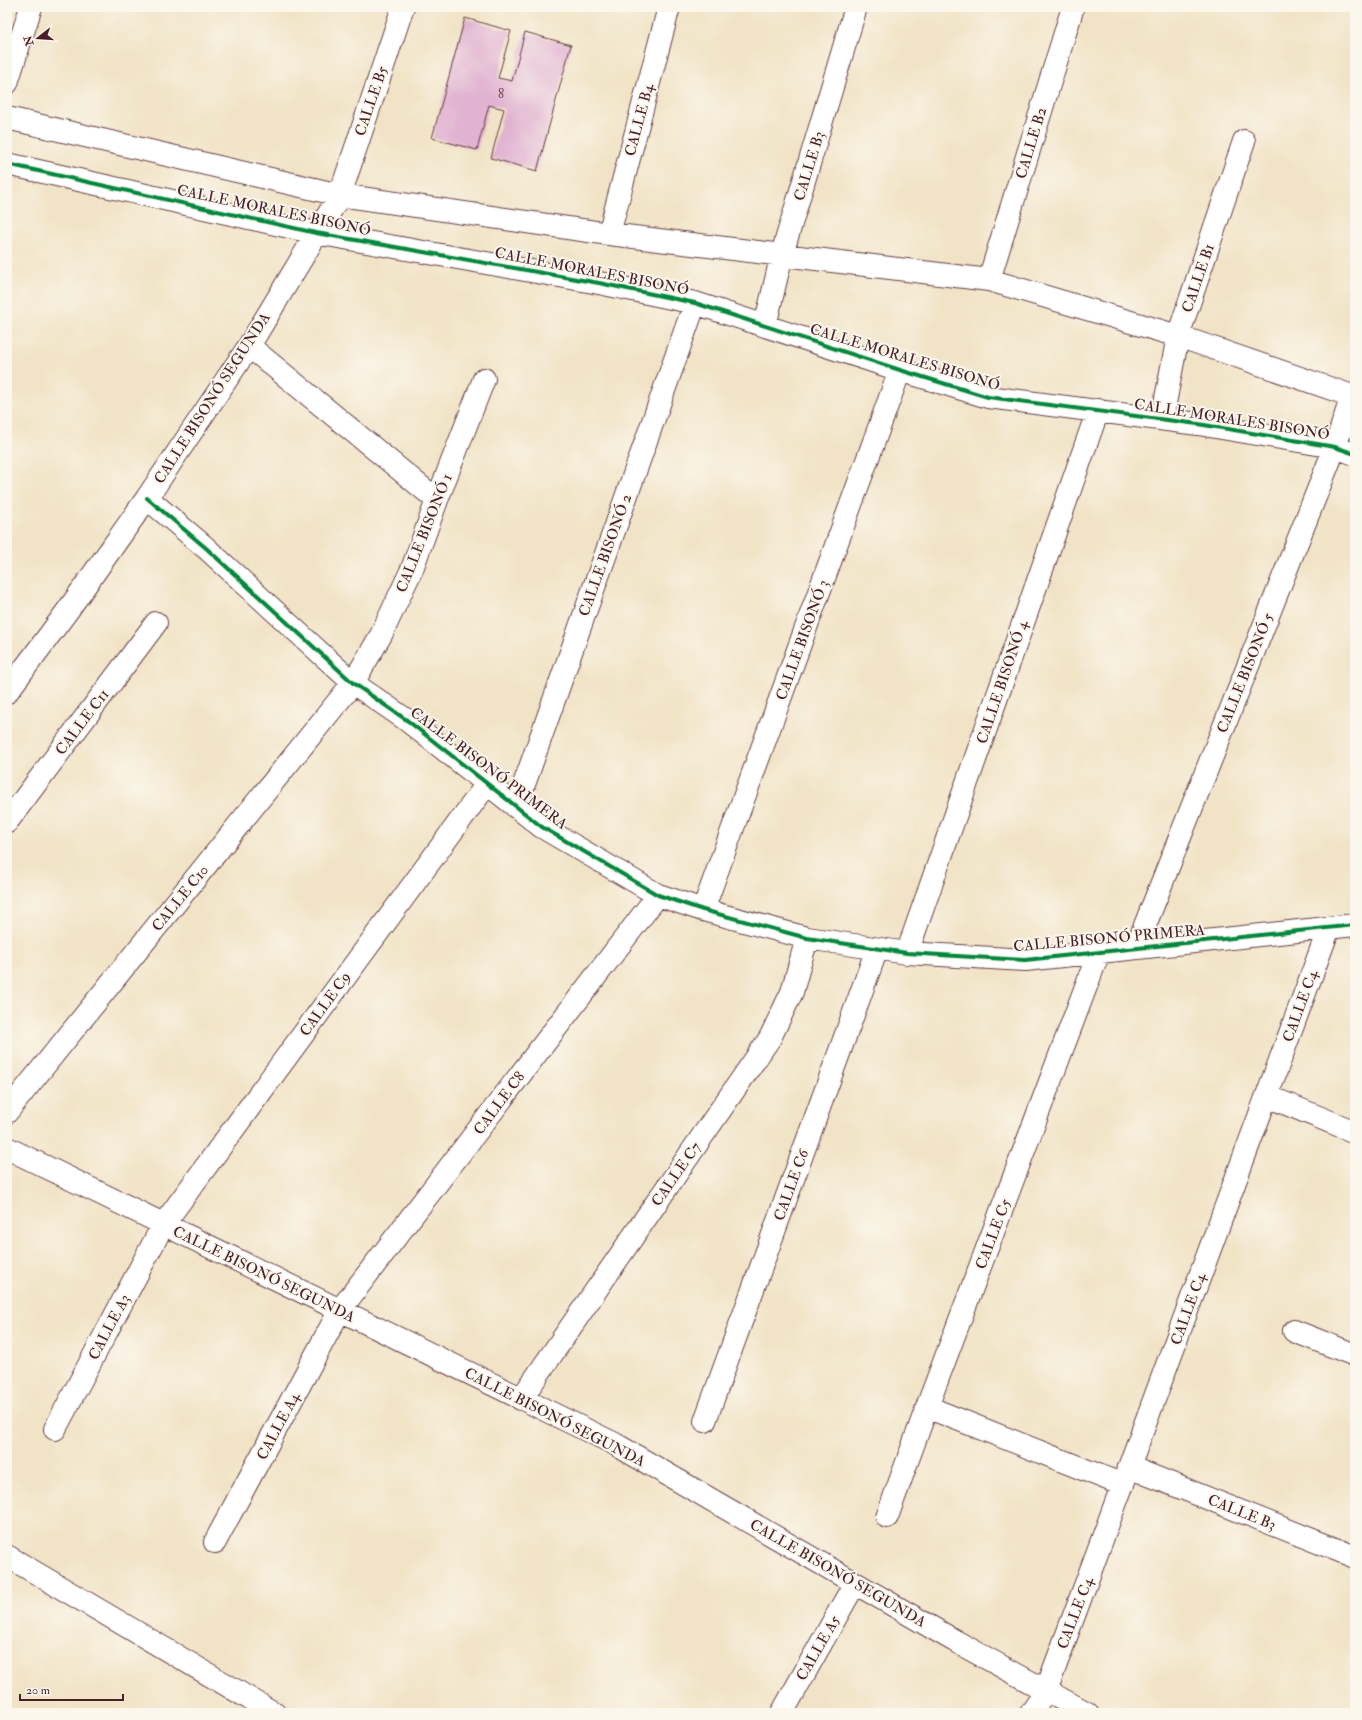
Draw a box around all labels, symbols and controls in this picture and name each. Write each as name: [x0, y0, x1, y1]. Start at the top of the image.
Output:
north arrow: [18, 18, 58, 58]
text: N: [21, 33, 37, 48]
street label: CALLE B5: [351, 63, 392, 139]
street label: CALLE B4: [621, 81, 658, 158]
house number: 8: [498, 86, 504, 102]
street label: CALLE B2: [1012, 105, 1051, 181]
street label: CALLE B3: [790, 129, 829, 203]
street label: CALLE MORALES BISONÓ: [175, 179, 373, 240]
street label: CALLE MORALES BISONÓ: [493, 241, 691, 300]
street label: CALLE B1: [1178, 241, 1219, 315]
street label: CALLE BISONÓ SEGUNDA: [148, 308, 275, 487]
street label: CALLE MORALES BISONÓ: [808, 318, 1003, 395]
street label: CALLE MORALES BISONÓ: [1133, 393, 1331, 444]
street label: CALLE BISONÓ 1: [390, 470, 457, 595]
street label: CALLE BISONÓ 2: [573, 490, 637, 619]
street label: CALLE BISONÓ 3: [770, 577, 833, 703]
street label: CALLE BISONÓ 5: [1211, 609, 1278, 736]
street label: CALLE BISONÓ 4: [971, 617, 1033, 746]
street label: CALLE C11: [51, 685, 113, 759]
street label: CALLE BISONÓ PRIMERA: [406, 701, 573, 834]
street label: CALLE C10: [148, 861, 213, 935]
street label: CALLE BISONÓ PRIMERA: [1012, 919, 1206, 956]
street label: CALLE C4: [1279, 967, 1323, 1045]
street label: CALLE C9: [296, 968, 355, 1040]
street label: CALLE C8: [469, 1068, 529, 1139]
street label: CALLE C7: [647, 1138, 706, 1210]
street label: CALLE C6: [770, 1145, 814, 1224]
street label: CALLE C5: [971, 1196, 1016, 1272]
street label: CALLE BISONÓ SEGUNDA: [170, 1220, 359, 1327]
street label: CALLE C4: [1167, 1270, 1211, 1348]
street label: CALLE A3: [84, 1291, 135, 1363]
street label: CALLE BISONÓ SEGUNDA: [461, 1362, 650, 1472]
street label: CALLE A4: [253, 1388, 305, 1463]
street label: CALLE B3: [1205, 1490, 1279, 1535]
street label: CALLE BISONÓ SEGUNDA: [746, 1513, 931, 1632]
street label: CALLE C4: [1053, 1574, 1098, 1652]
street label: CALLE A5: [792, 1612, 845, 1684]
scale bar: [20, 1676, 123, 1702]
text: 20 m: [26, 1683, 51, 1698]

